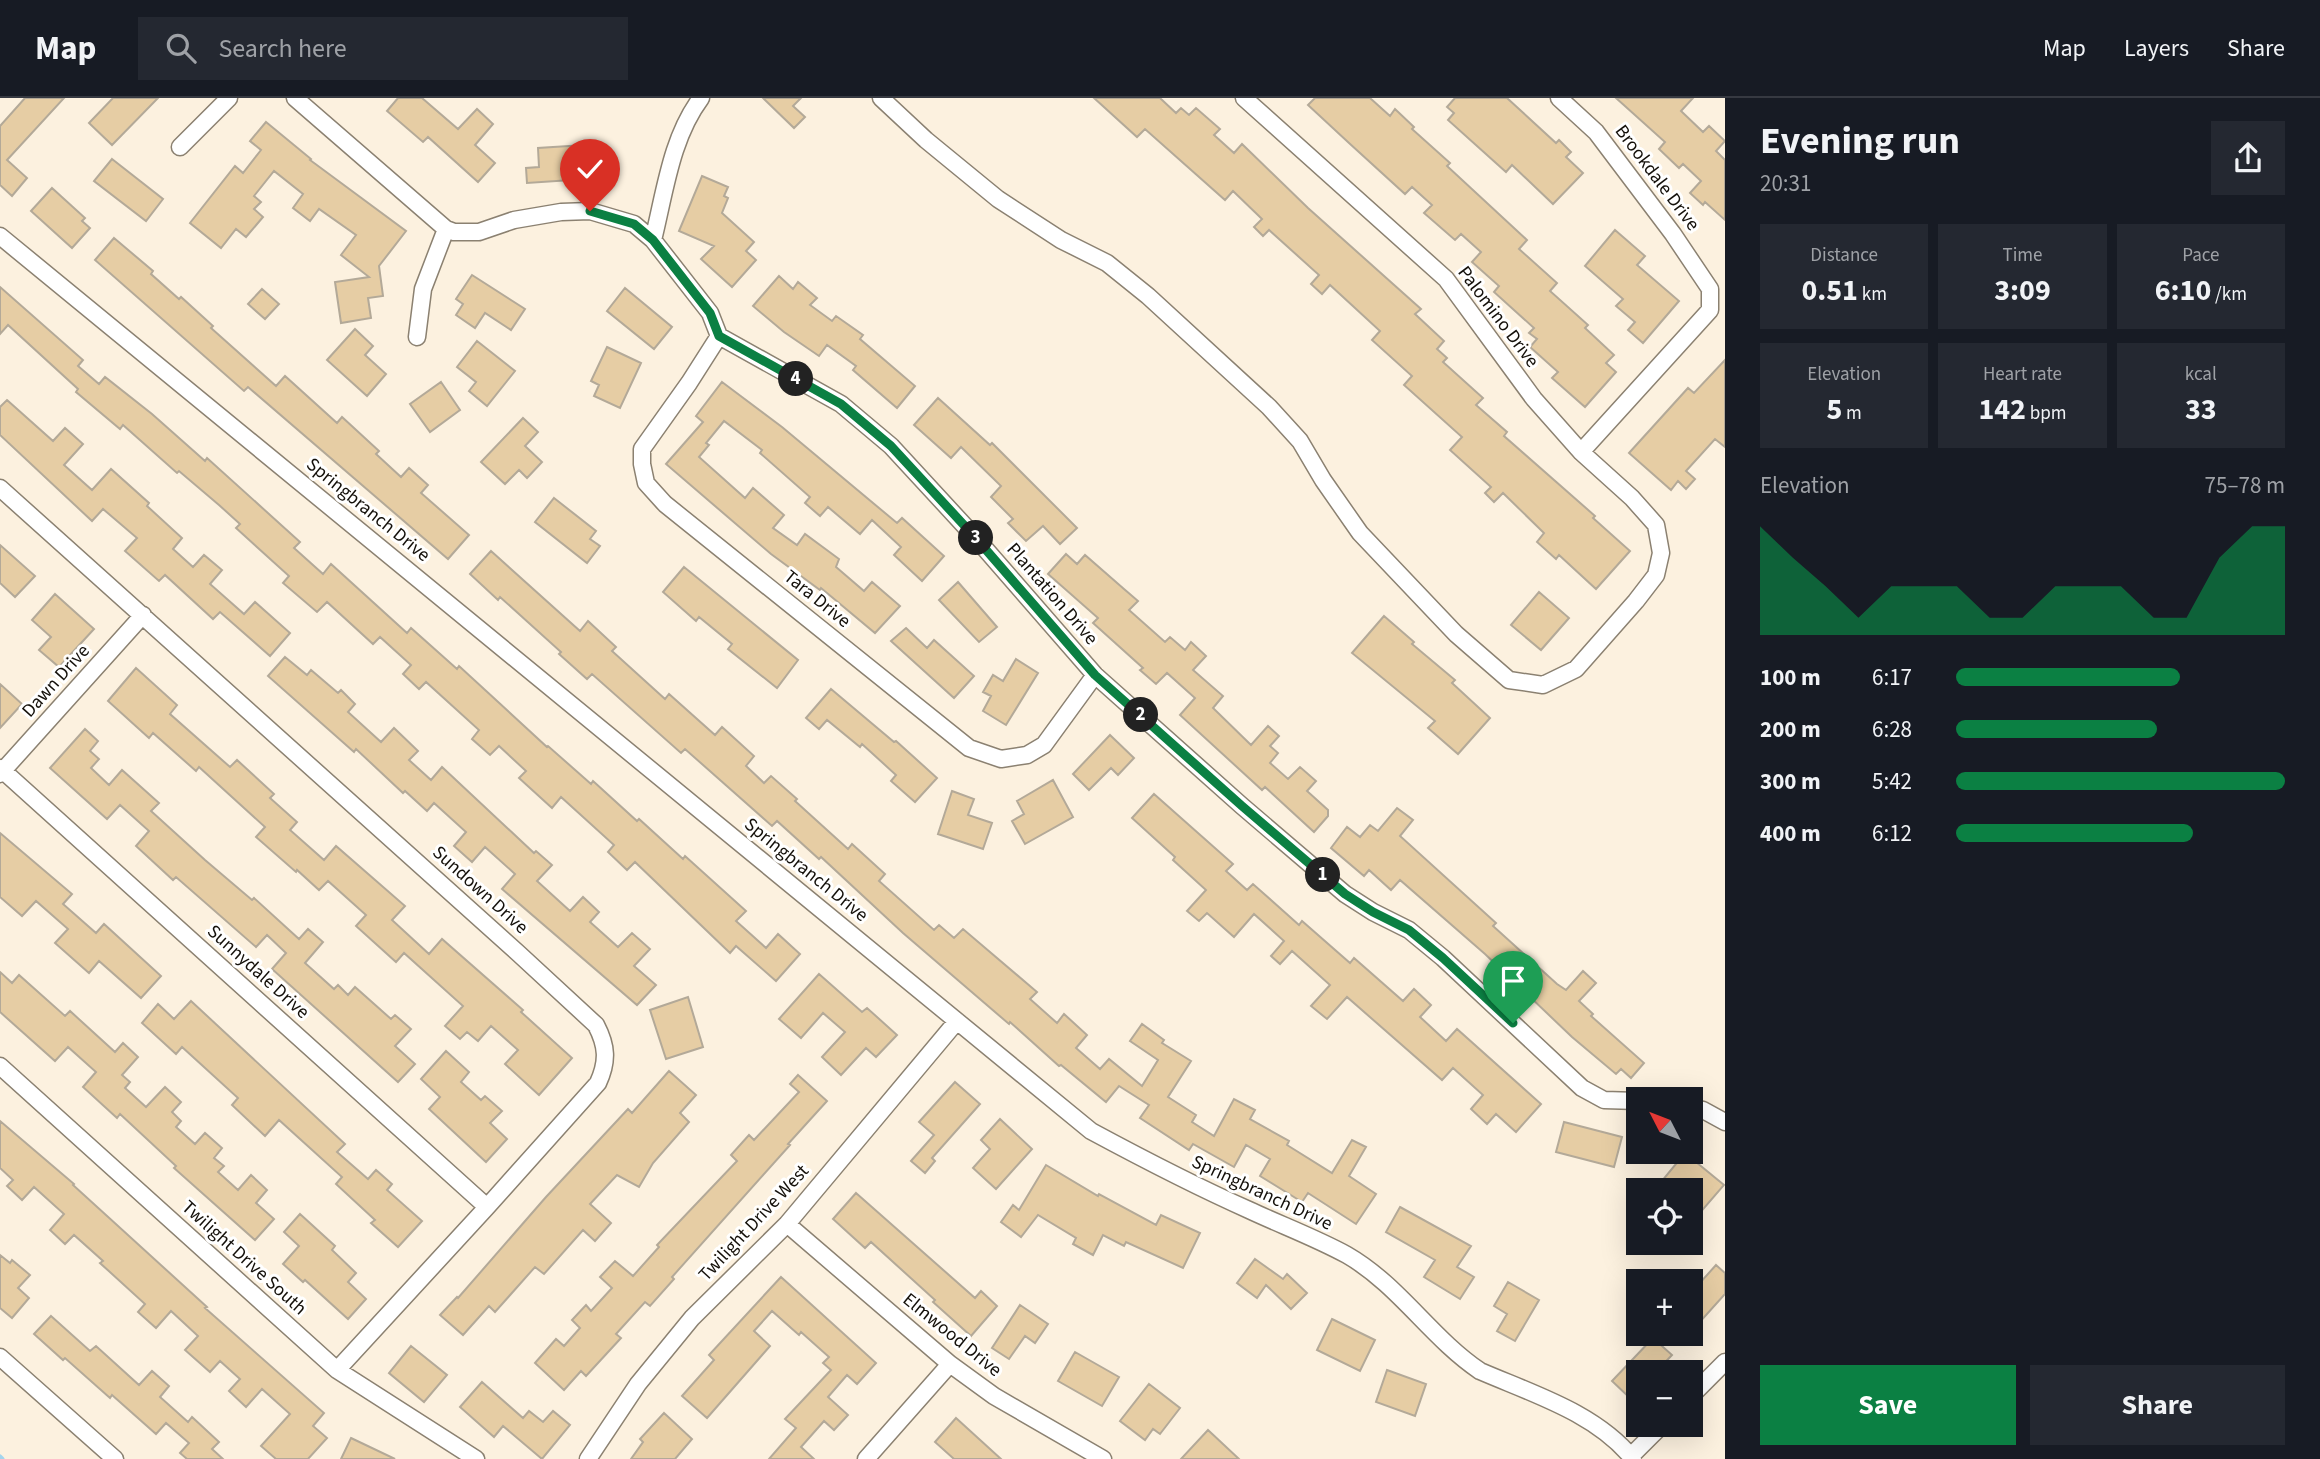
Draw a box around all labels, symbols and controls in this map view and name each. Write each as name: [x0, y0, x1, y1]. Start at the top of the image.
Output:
search box: [138, 17, 628, 80]
text: Map: [35, 25, 96, 72]
icon: search: [162, 29, 200, 67]
text: Search here: [218, 30, 347, 67]
text: Map: [2043, 31, 2086, 66]
text: Layers: [2124, 31, 2189, 66]
text: Share: [2227, 31, 2285, 66]
text: Evening run: [1760, 114, 1960, 168]
street label: Brookdale Drive: [1608, 119, 1706, 237]
button: share: [2211, 121, 2285, 195]
pin: [560, 139, 620, 211]
icon: check: [571, 150, 609, 188]
text: 20:31: [1760, 167, 1811, 200]
text: Distance: [1810, 242, 1878, 269]
text: Time: [2002, 242, 2043, 269]
text: Pace: [2182, 242, 2219, 269]
street label: Palomino Drive: [1451, 261, 1545, 373]
text: 0.51: [1801, 269, 1858, 312]
text: 3:09: [1994, 269, 2051, 312]
text: 6:10: [2155, 269, 2211, 312]
text: km: [1858, 281, 1887, 308]
text: /km: [2211, 281, 2247, 308]
text: Elevation: [1807, 361, 1881, 388]
text: Heart rate: [1983, 361, 2062, 388]
text: kcal: [2185, 361, 2217, 388]
pin: 4: [778, 362, 814, 396]
text: 4: [790, 365, 801, 392]
text: 5: [1826, 388, 1842, 431]
text: 142: [1978, 388, 2026, 431]
text: 33: [2185, 388, 2217, 431]
text: m: [1842, 400, 1862, 427]
text: bpm: [2026, 400, 2067, 427]
street label: Springbranch Drive: [300, 452, 436, 568]
text: Elevation: [1760, 469, 1850, 502]
text: 75–78 m: [2205, 469, 2285, 502]
pin: 3: [958, 520, 993, 556]
text: 3: [970, 524, 981, 551]
street label: Plantation Drive: [1000, 537, 1104, 651]
street label: Tara Drive: [778, 564, 856, 634]
street label: Dawn Drive: [16, 638, 96, 724]
text: 100 m: [1760, 661, 1821, 694]
text: 6:17: [1872, 661, 1912, 694]
pin: 2: [1124, 698, 1158, 732]
text: 2: [1135, 701, 1146, 728]
text: 200 m: [1760, 713, 1821, 746]
text: 6:28: [1872, 713, 1912, 746]
text: 300 m: [1760, 765, 1821, 798]
text: 5:42: [1872, 765, 1912, 798]
street label: Springbranch Drive: [738, 812, 874, 928]
text: 400 m: [1760, 817, 1821, 850]
text: 6:12: [1872, 817, 1912, 850]
street label: Sundown Drive: [426, 840, 534, 940]
pin: 1: [1306, 858, 1340, 892]
text: 1: [1317, 861, 1328, 888]
street label: Sunnydale Drive: [201, 919, 315, 1025]
pin: [1483, 951, 1543, 1023]
icon: arrive: [1494, 962, 1532, 1000]
north arrow: [1626, 1087, 1703, 1164]
map controls: [1626, 1087, 1703, 1437]
street label: Springbranch Drive: [1187, 1149, 1337, 1237]
street label: Twilight Drive West: [693, 1158, 816, 1287]
button: locate: [1626, 1178, 1703, 1255]
street label: Twilight Drive South: [175, 1194, 313, 1322]
button: +: [1626, 1269, 1703, 1346]
street label: Elmwood Drive: [897, 1287, 1007, 1383]
button: −: [1626, 1360, 1703, 1437]
button: Save: [1760, 1365, 2016, 1445]
button: Share: [2030, 1365, 2285, 1445]

